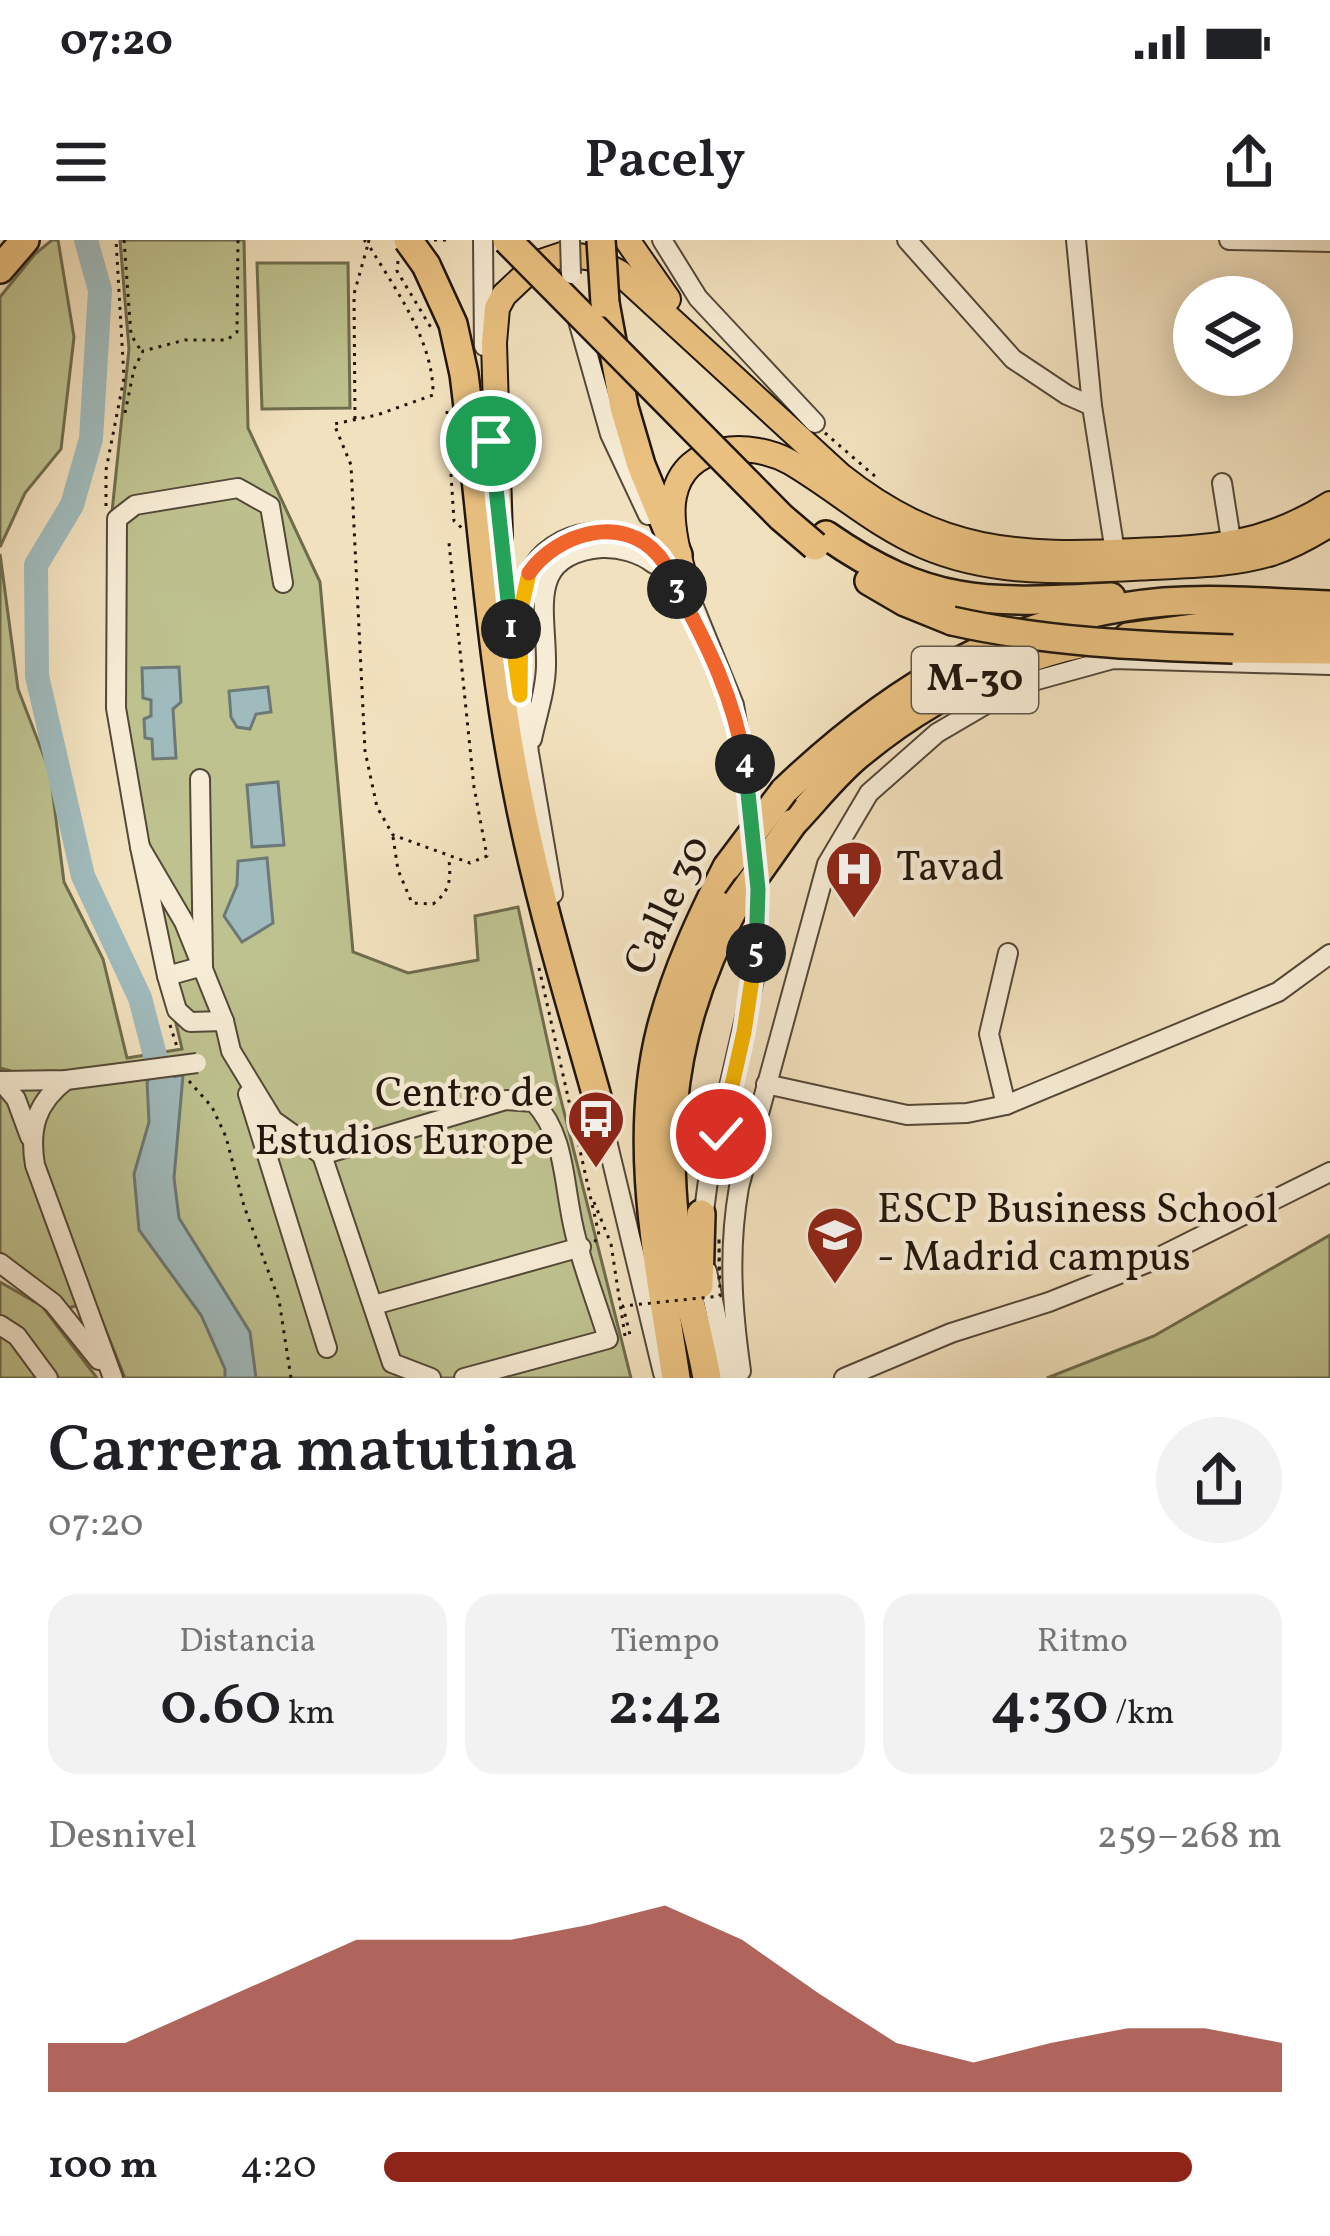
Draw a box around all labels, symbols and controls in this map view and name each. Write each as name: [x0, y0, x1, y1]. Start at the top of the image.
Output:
text: 07:20: [60, 11, 173, 74]
text: Pacely: [585, 125, 745, 200]
icon: menu: [48, 129, 114, 195]
icon: share: [1216, 129, 1282, 195]
map controls: [1173, 276, 1293, 396]
button: layers: [1173, 276, 1293, 396]
pin: [440, 390, 542, 492]
icon: arrive: [458, 408, 524, 474]
pin: 3: [647, 559, 707, 619]
text: 3: [669, 566, 685, 612]
pin: 1: [481, 599, 541, 659]
text: 1: [504, 606, 518, 652]
road number: M-30: [912, 647, 1038, 713]
pin: 4: [715, 734, 775, 794]
text: 4: [735, 741, 755, 787]
street label: Calle 30: [611, 827, 727, 985]
hospital icon: Tavad: [823, 838, 885, 920]
place label: Tavad: [896, 840, 1005, 899]
pin: 5: [726, 923, 786, 983]
text: 5: [748, 930, 764, 976]
place label: Centro de Estudios Europe: [254, 1066, 554, 1173]
pin: [670, 1083, 772, 1185]
bus stop icon: Centro de Estudios Europe: [565, 1088, 627, 1170]
icon: check: [688, 1101, 754, 1167]
place label: ESCP Business School - Madrid campus: [877, 1182, 1278, 1289]
school or university icon: ESCP Business School - Madrid campus: [804, 1204, 866, 1286]
text: Carrera matutina: [48, 1407, 578, 1499]
button: share: [1156, 1417, 1282, 1543]
text: 07:20: [48, 1498, 144, 1552]
text: Distancia: [179, 1620, 316, 1666]
text: Tiempo: [611, 1620, 719, 1666]
text: Ritmo: [1037, 1620, 1128, 1666]
text: 0.60: [160, 1666, 281, 1749]
text: 2:42: [607, 1666, 723, 1749]
text: 4:30: [990, 1666, 1109, 1749]
text: km: [281, 1692, 335, 1738]
text: /km: [1109, 1692, 1174, 1738]
text: Desnivel: [48, 1810, 197, 1864]
text: 259–268 m: [1097, 1810, 1282, 1864]
text: 100 m: [48, 2140, 158, 2194]
text: 4:20: [240, 2140, 316, 2194]

